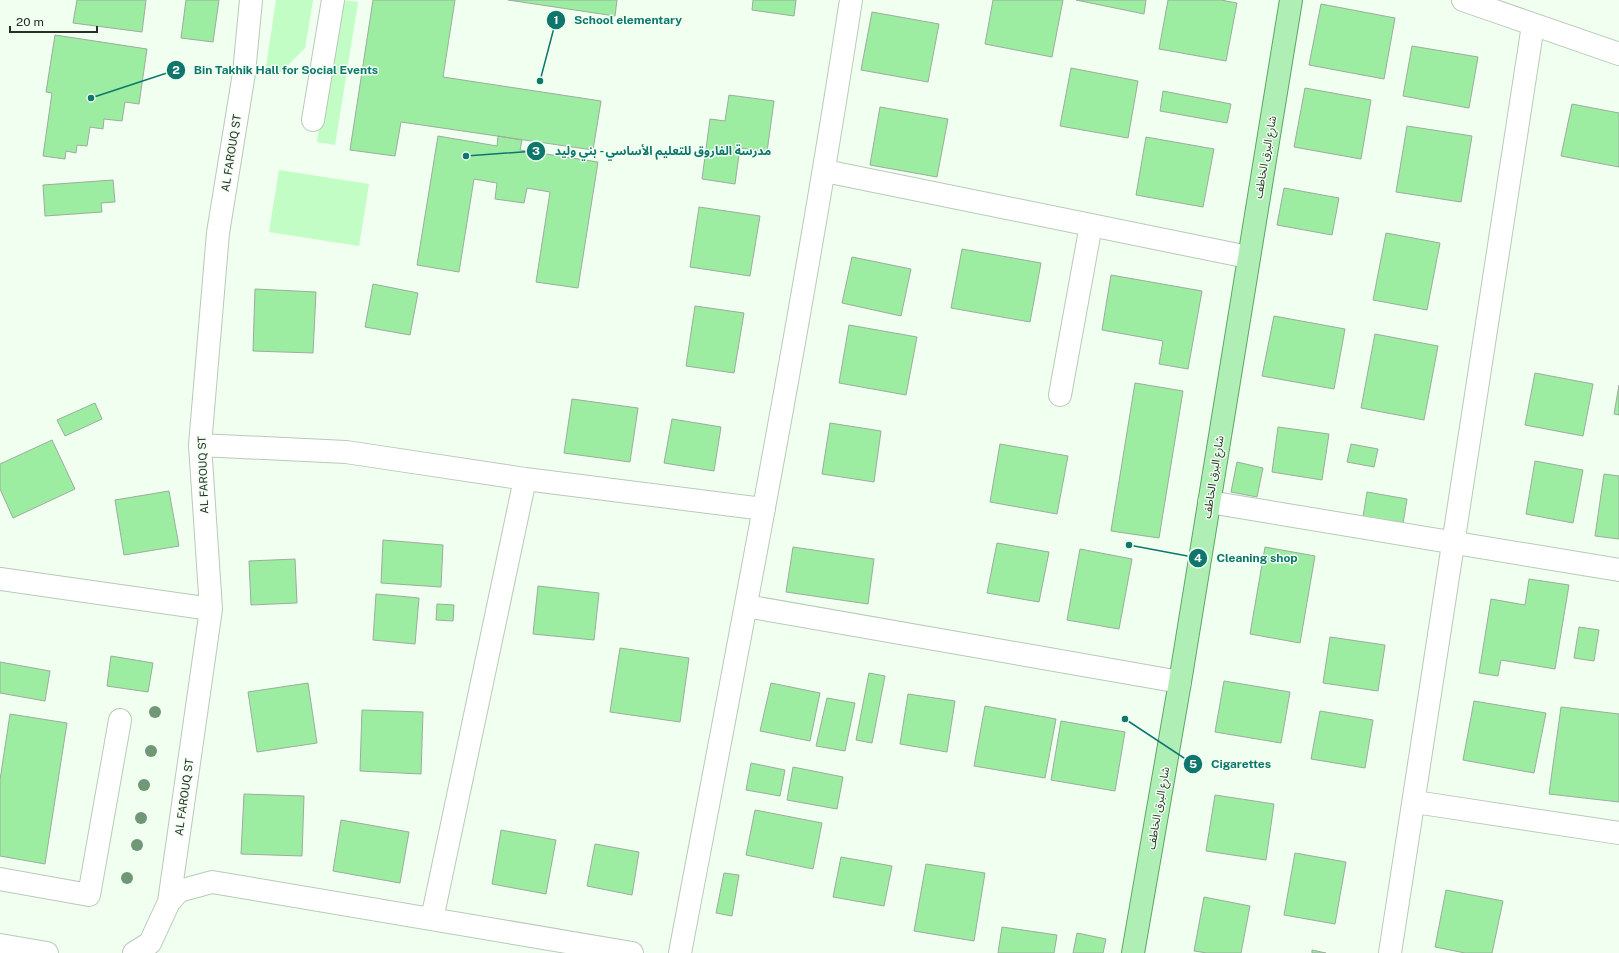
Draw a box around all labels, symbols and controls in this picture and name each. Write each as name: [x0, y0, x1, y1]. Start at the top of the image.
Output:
scale bar: [10, 8, 97, 34]
callout: School elementary: [546, 8, 690, 32]
text: 1: [553, 13, 559, 27]
text: School elementary: [574, 13, 682, 27]
text: 20 m: [16, 15, 44, 29]
callout: Bin Takhik Hall for Social Events: [166, 58, 386, 82]
text: 2: [172, 63, 180, 77]
text: Bin Takhik Hall for Social Events: [194, 63, 378, 77]
street label: AL FAROUQ ST: [219, 113, 243, 192]
street label: شارع البرق الخاطف: [1252, 114, 1280, 200]
callout: مدرسة الفاروق للتعليم الأساسي - بني وليد: [526, 139, 780, 163]
text: 3: [532, 144, 540, 158]
text: مدرسة الفاروق للتعليم الأساسي - بني وليد: [555, 144, 771, 161]
street label: شارع البرق الخاطف: [1201, 434, 1228, 520]
street label: AL FAROUQ ST: [196, 435, 210, 514]
callout: Cleaning shop: [1188, 546, 1305, 570]
text: 4: [1194, 551, 1202, 565]
text: Cleaning shop: [1216, 551, 1298, 565]
callout: Cigarettes: [1183, 752, 1279, 776]
street label: AL FAROUQ ST: [173, 757, 195, 836]
text: 5: [1189, 757, 1197, 771]
text: Cigarettes: [1211, 757, 1271, 771]
street label: شارع البرق الخاطف: [1145, 765, 1173, 851]

